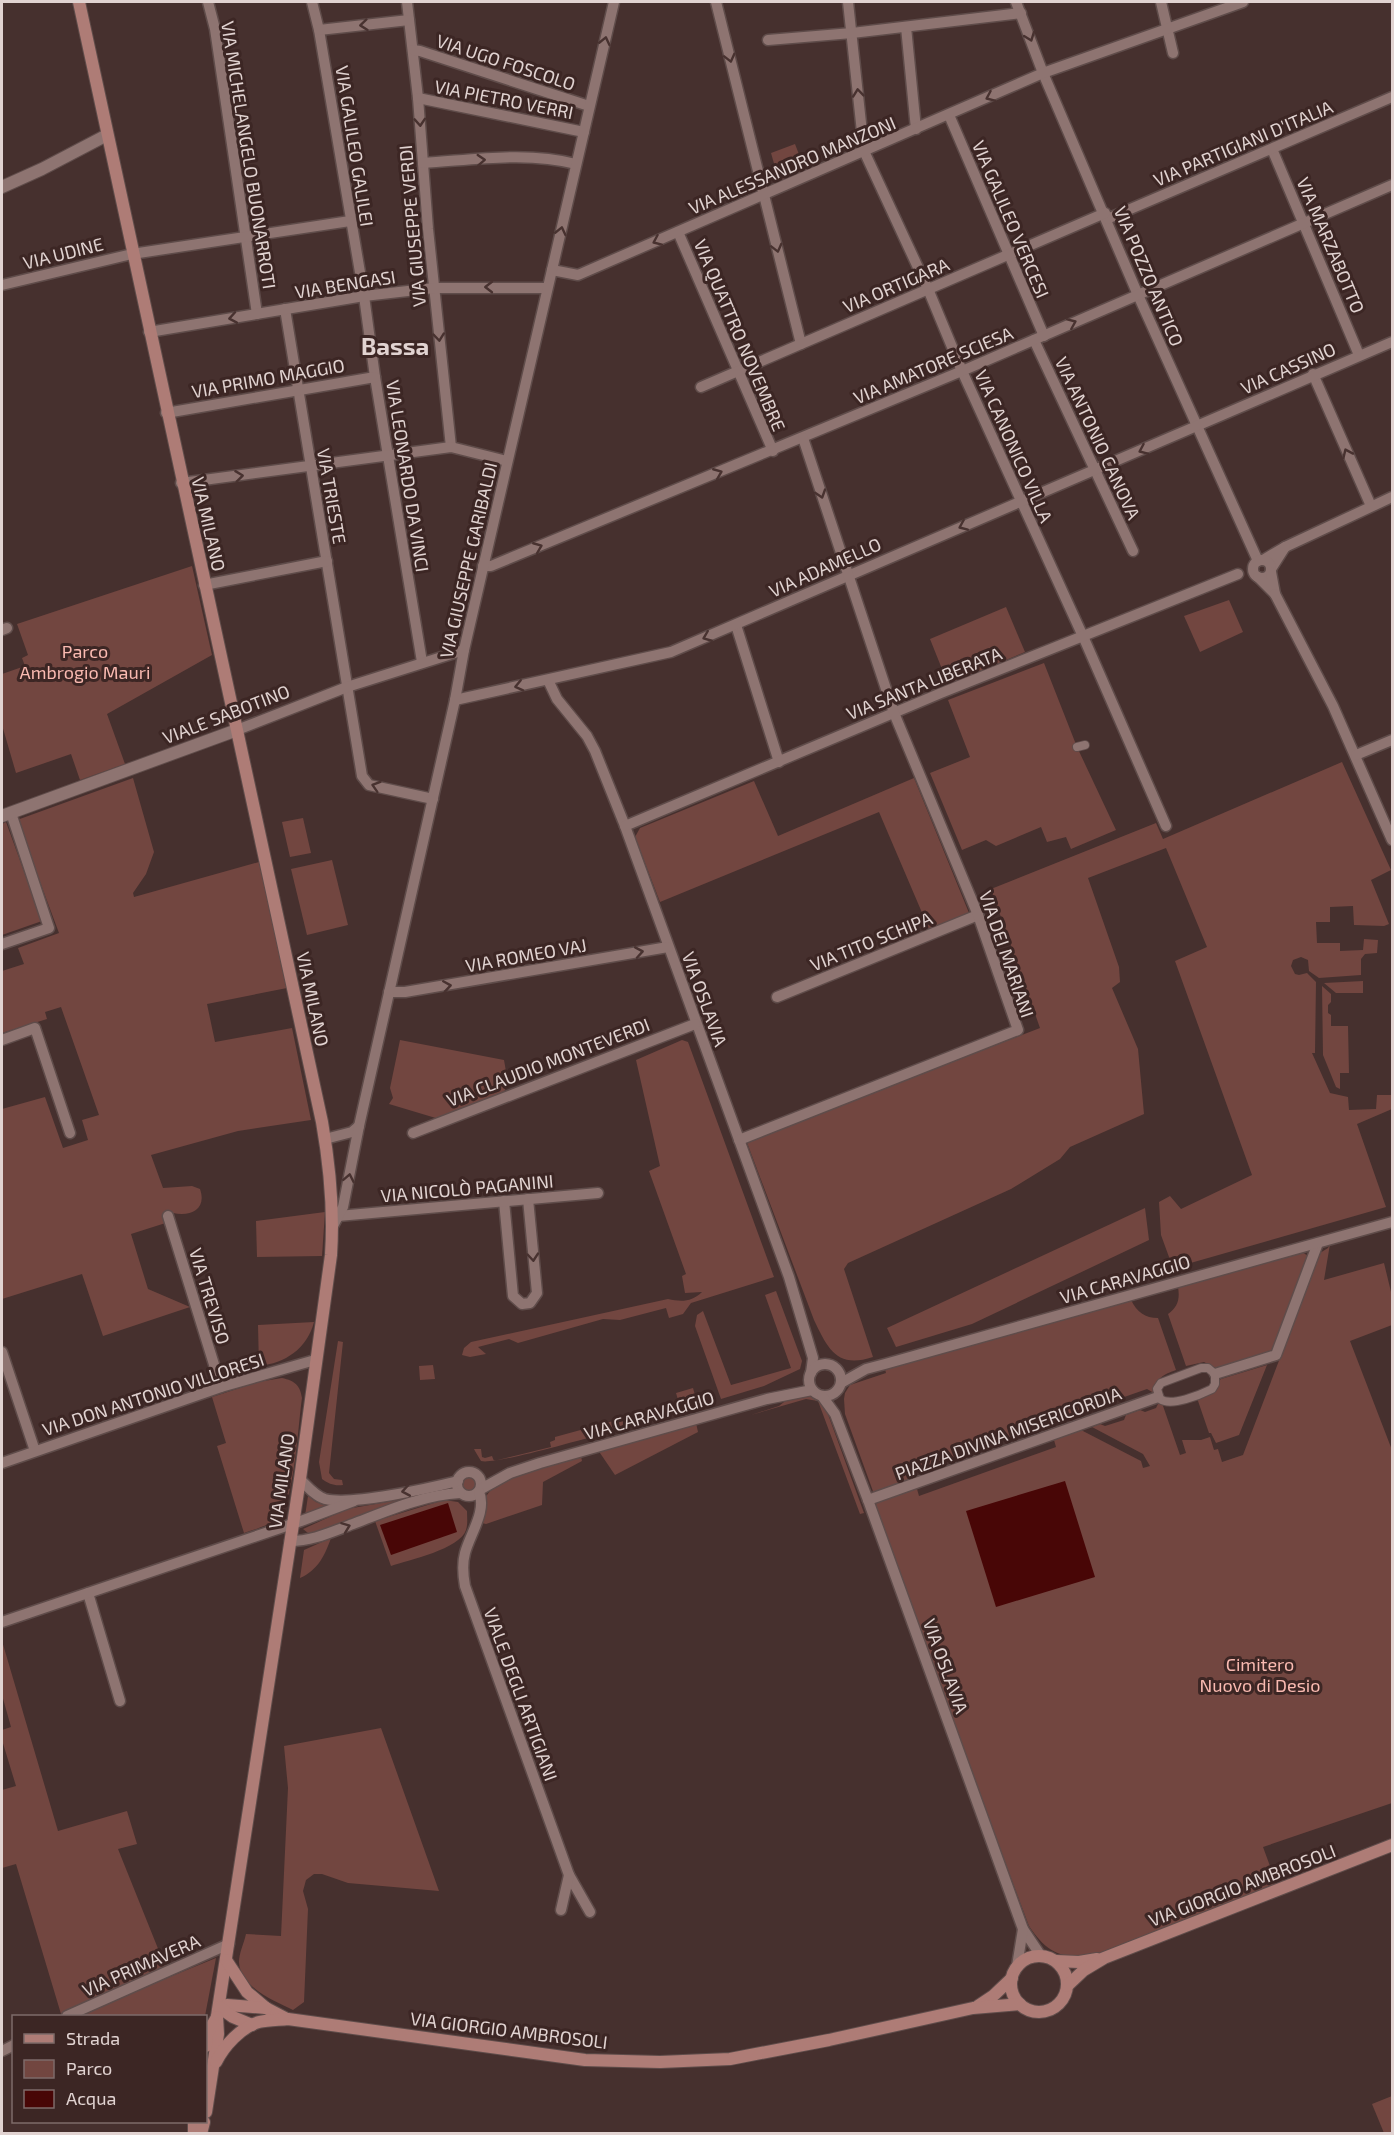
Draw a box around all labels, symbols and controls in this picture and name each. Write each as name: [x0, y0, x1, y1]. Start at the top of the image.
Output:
one-way arrow: [360, 18, 369, 31]
street label: VIA MICHELANGELO BUONARROTI: [217, 19, 281, 291]
street label: VIA UGO FOSCOLO: [434, 29, 578, 95]
one-way arrow: [1023, 31, 1035, 42]
one-way arrow: [597, 36, 610, 46]
one-way arrow: [723, 53, 736, 63]
street label: VIA GALILEO GALILEI: [331, 64, 379, 228]
street label: VIA PIETRO VERRI: [433, 75, 575, 123]
one-way arrow: [852, 88, 865, 97]
one-way arrow: [985, 89, 996, 101]
street label: VIA PARTIGIANI D'ITALIA: [1150, 95, 1337, 191]
street label: VIA ALESSANDRO MANZONI: [685, 111, 899, 219]
one-way arrow: [413, 118, 426, 127]
street label: VIA GALILEO VERCESI: [968, 137, 1054, 301]
street label: VIA GIUSEPPE VERDI: [394, 144, 430, 308]
one-way arrow: [477, 153, 486, 166]
street label: VIA MARZABOTTO: [1292, 174, 1370, 316]
street label: VIA POZZO ANTICO: [1110, 203, 1188, 349]
one-way arrow: [553, 226, 566, 236]
street label: VIA UDINE: [21, 232, 105, 274]
one-way arrow: [652, 234, 663, 246]
street label: VIA QUATTRO NOVEMBRE: [690, 236, 790, 434]
one-way arrow: [769, 243, 782, 253]
street label: VIA ORTIGARA: [840, 252, 953, 317]
street label: VIA BENGASI: [293, 265, 397, 303]
one-way arrow: [484, 281, 493, 294]
one-way arrow: [228, 311, 238, 323]
one-way arrow: [1066, 319, 1077, 331]
street label: VIA AMATORE SCIESA: [850, 321, 1017, 409]
district label: Bassa: [361, 331, 429, 360]
one-way arrow: [432, 333, 445, 342]
street label: VIA CASSINO: [1237, 337, 1339, 399]
street label: VIA ANTONIO CANOVA: [1051, 353, 1146, 524]
street label: VIA PRIMO MAGGIO: [190, 354, 346, 402]
street label: VIA CANONICO VILLA: [970, 366, 1058, 527]
street label: VIA LEONARDO DA VINCI: [382, 378, 434, 574]
one-way arrow: [1138, 442, 1149, 454]
street label: VIA TRIESTE: [313, 446, 351, 546]
one-way arrow: [1343, 448, 1355, 459]
street label: VIA GIUSEPPE GARIBALDI: [435, 460, 501, 660]
one-way arrow: [712, 468, 723, 480]
one-way arrow: [235, 470, 244, 482]
street label: VIA MILANO: [187, 475, 231, 573]
one-way arrow: [814, 488, 826, 499]
one-way arrow: [959, 519, 970, 531]
street label: VIA ADAMELLO: [766, 532, 884, 602]
one-way arrow: [532, 542, 543, 554]
one-way arrow: [703, 630, 714, 642]
park label: Parco Ambrogio Mauri: [20, 640, 150, 683]
street label: VIA SANTA LIBERATA: [843, 641, 1006, 724]
one-way arrow: [515, 679, 525, 692]
street label: VIALE SABOTINO: [159, 680, 293, 748]
one-way arrow: [371, 781, 382, 793]
street label: VIA DEI MARIANI: [975, 888, 1039, 1020]
street label: VIA TITO SCHIPA: [807, 906, 936, 976]
street label: VIA ROMEO VAJ: [464, 934, 588, 976]
one-way arrow: [633, 946, 643, 959]
street label: VIA OSLAVIA: [678, 949, 733, 1050]
street label: VIA MILANO: [292, 950, 334, 1048]
one-way arrow: [442, 980, 451, 992]
street label: VIA CLAUDIO MONTEVERDI: [443, 1013, 653, 1111]
street label: VIA NICOLÒ PAGANINI: [380, 1169, 554, 1207]
one-way arrow: [342, 1173, 355, 1183]
street label: VIA TREVISO: [185, 1245, 235, 1347]
street label: VIA CARAVAGGIO: [1057, 1250, 1193, 1308]
one-way arrow: [527, 1253, 540, 1262]
street label: VIA DON ANTONIO VILLORESI: [39, 1348, 267, 1440]
street label: PIAZZA DIVINA MISERICORDIA: [892, 1382, 1125, 1484]
street label: VIA CARAVAGGIO: [581, 1386, 717, 1444]
street label: VIA MILANO: [263, 1432, 299, 1530]
one-way arrow: [401, 1485, 411, 1497]
one-way arrow: [340, 1522, 351, 1534]
street label: VIALE DEGLI ARTIGIANI: [479, 1604, 563, 1784]
street label: VIA OSLAVIA: [919, 1616, 974, 1717]
park label: Cimitero Nuovo di Desio: [1200, 1653, 1320, 1696]
street label: VIA GIORGIO AMBROSOLI: [1145, 1839, 1339, 1931]
street label: VIA PRIMAVERA: [79, 1929, 204, 2001]
street label: VIA GIORGIO AMBROSOLI: [409, 2007, 609, 2053]
legend: [12, 2015, 207, 2123]
text: Strada: [66, 2027, 120, 2049]
text: Parco: [66, 2057, 112, 2079]
text: Acqua: [66, 2087, 116, 2109]

